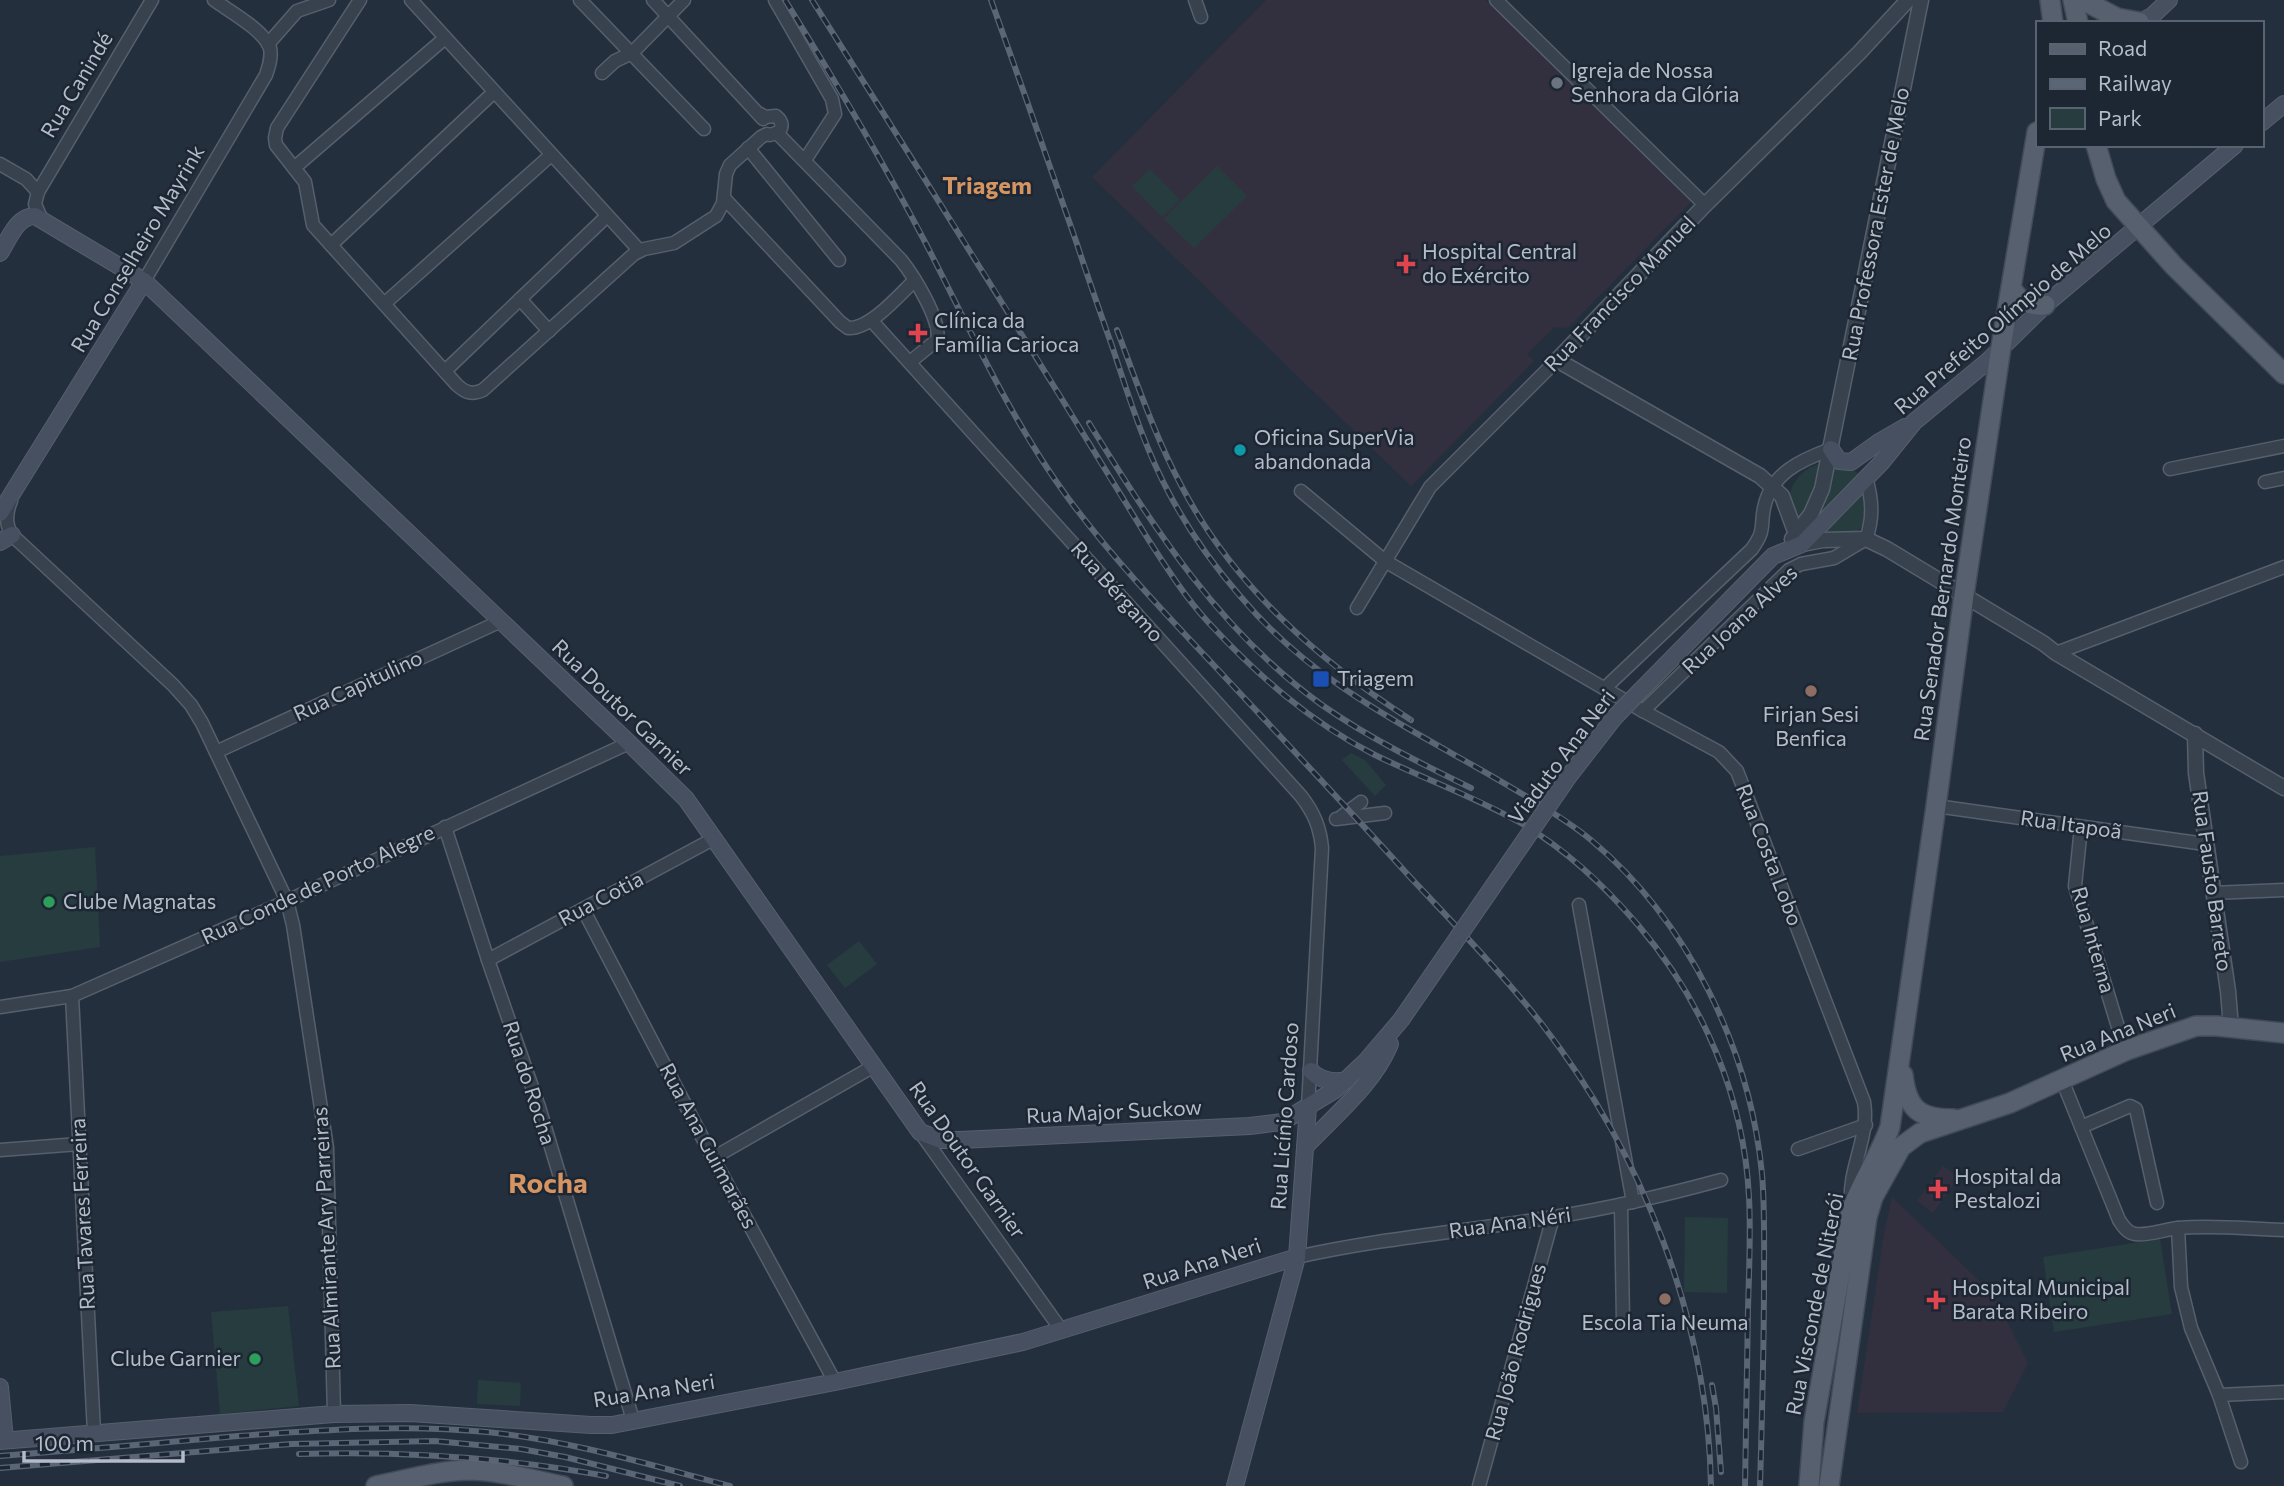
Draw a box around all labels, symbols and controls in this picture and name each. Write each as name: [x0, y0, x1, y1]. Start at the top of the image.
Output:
legend: [2036, 21, 2263, 147]
street label: Rua Canindé: [34, 27, 117, 142]
text: Road: [2098, 35, 2147, 60]
place label: Igreja de Nossa Senhora da Glória: [1571, 57, 1739, 106]
text: Railway: [2098, 70, 2172, 95]
marker: Igreja de Nossa Senhora da Glória: [1549, 75, 1565, 91]
street label: Rua Professora Ester de Melo: [1836, 85, 1913, 363]
text: Park: [2098, 105, 2142, 130]
street label: Rua Conselheiro Mayrink: [65, 140, 209, 356]
district label: Triagem: [942, 170, 1032, 199]
street label: Rua Francisco Manuel: [1538, 210, 1700, 376]
street label: Rua Prefeito Olímpio de Melo: [1889, 217, 2115, 419]
place label: Hospital Central do Exército: [1422, 238, 1577, 287]
marker: Hospital Central do Exército: [1396, 254, 1416, 274]
place label: Clínica da Família Carioca: [934, 307, 1079, 356]
marker: Clínica da Família Carioca: [908, 323, 928, 343]
place label: Oficina SuperVia abandonada: [1254, 424, 1414, 473]
street label: Rua Senador Bernardo Monteiro: [1908, 435, 1975, 743]
marker: Oficina SuperVia abandonada: [1232, 442, 1248, 458]
street label: Rua Bérgamo: [1066, 536, 1170, 646]
street label: Rua Joana Alves: [1676, 559, 1802, 679]
street label: Rua Doutor Garnier: [548, 633, 698, 780]
street label: Rua Capitulino: [289, 644, 426, 725]
place label: Triagem: [1337, 665, 1414, 690]
marker: Triagem: [1311, 669, 1331, 689]
marker: Firjan Sesi Benfica: [1803, 683, 1819, 699]
street label: Viaduto Ana Neri: [1502, 684, 1620, 828]
place label: Firjan Sesi Benfica: [1763, 701, 1859, 750]
street label: Rua Costa Lobo: [1732, 780, 1809, 929]
street label: Rua Fausto Barreto: [2188, 789, 2239, 973]
street label: Rua Itapoã: [2019, 804, 2123, 843]
street label: Rua Conde de Porto Alegre: [197, 819, 438, 949]
street label: Rua Cotia: [554, 865, 647, 930]
street label: Rua Interna: [2067, 883, 2122, 996]
place label: Clube Magnatas: [63, 888, 216, 913]
marker: Clube Magnatas: [41, 894, 57, 910]
street label: Rua Ana Neri: [2056, 997, 2179, 1066]
street label: Rua do Rocha: [499, 1017, 562, 1148]
street label: Rua Licínio Cardoso: [1264, 1021, 1303, 1210]
street label: Rua Ana Guimarães: [655, 1058, 763, 1232]
street label: Rua Doutor Garnier: [905, 1076, 1032, 1242]
street label: Rua Major Suckow: [1025, 1093, 1203, 1128]
street label: Rua Almirante Ary Parreiras: [306, 1106, 345, 1370]
street label: Rua Tavares Ferreira: [64, 1118, 99, 1311]
place label: Hospital da Pestalozi: [1954, 1163, 2062, 1212]
district label: Rocha: [508, 1165, 588, 1199]
marker: Hospital da Pestalozi: [1928, 1179, 1948, 1199]
street label: Rua Visconde de Niterói: [1780, 1190, 1847, 1417]
street label: Rua Ana Néri: [1447, 1201, 1572, 1242]
street label: Rua Ana Neri: [1139, 1232, 1264, 1293]
street label: Rua João Rodrigues: [1479, 1260, 1550, 1443]
place label: Hospital Municipal Barata Ribeiro: [1952, 1274, 2130, 1323]
marker: Hospital Municipal Barata Ribeiro: [1926, 1290, 1946, 1310]
marker: Escola Tia Neuma: [1657, 1291, 1673, 1307]
place label: Escola Tia Neuma: [1581, 1309, 1749, 1334]
place label: Clube Garnier: [110, 1345, 241, 1370]
marker: Clube Garnier: [247, 1351, 263, 1367]
street label: Rua Ana Neri: [591, 1368, 716, 1411]
scale bar: [24, 1420, 184, 1464]
text: 100 m: [35, 1430, 94, 1455]

